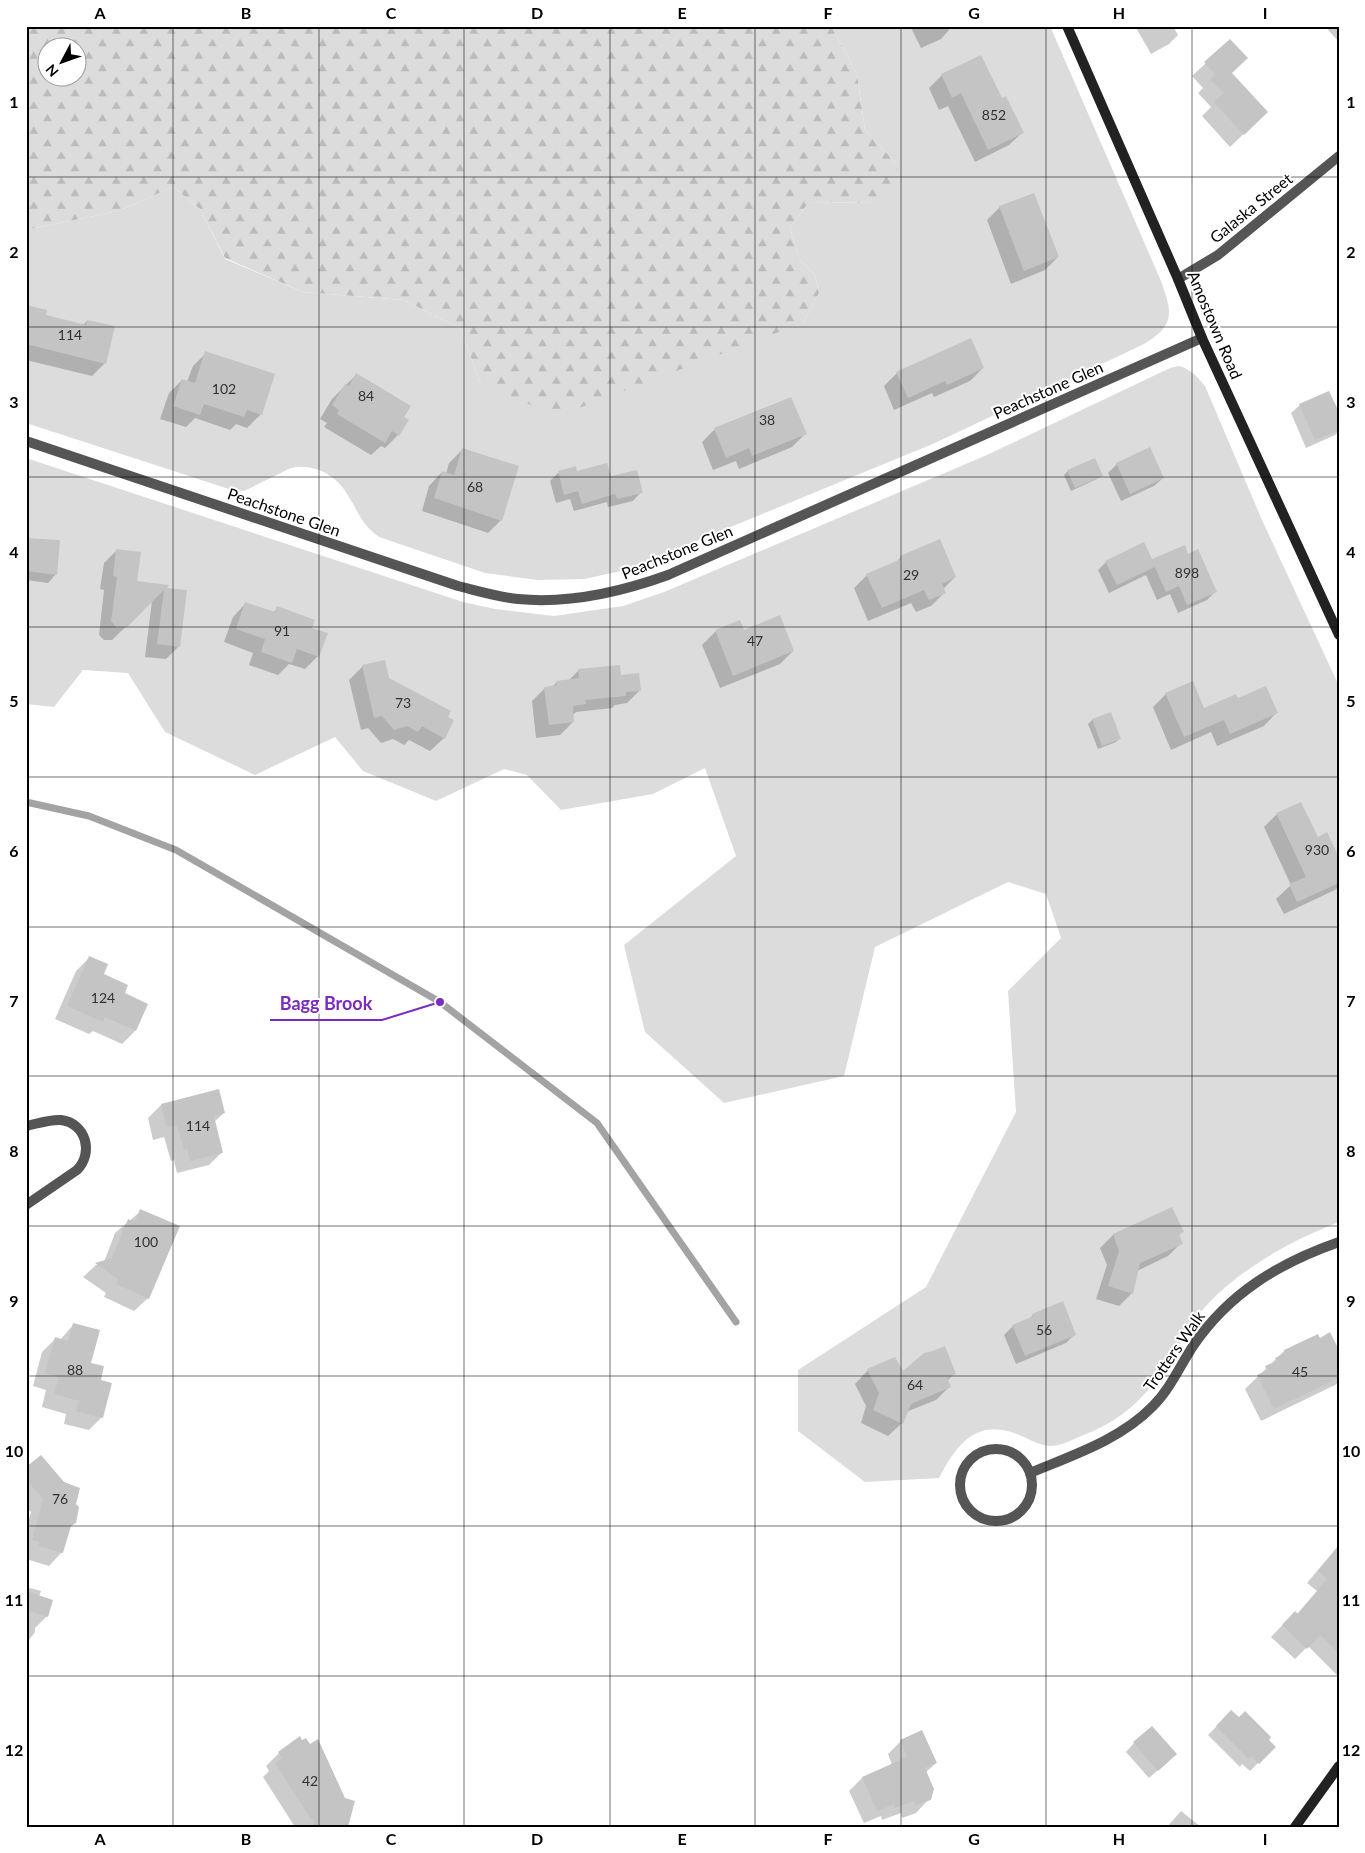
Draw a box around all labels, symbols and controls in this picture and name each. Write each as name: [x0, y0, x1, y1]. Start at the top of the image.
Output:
text: A: [93, 3, 106, 22]
text: B: [241, 3, 251, 22]
text: C: [386, 3, 397, 22]
text: D: [531, 3, 543, 22]
text: E: [677, 3, 687, 22]
text: F: [823, 3, 833, 22]
text: G: [968, 3, 980, 22]
text: H: [1113, 3, 1125, 22]
text: I: [1263, 3, 1267, 22]
north arrow: [38, 38, 88, 88]
text: N: [42, 61, 62, 81]
text: 1: [9, 92, 19, 111]
text: 1: [1346, 92, 1356, 111]
house number: 852: [982, 106, 1006, 123]
street label: Galaska Street: [1206, 168, 1296, 247]
text: 2: [9, 242, 19, 261]
text: 2: [1346, 242, 1356, 261]
street label: Amostown Road: [1184, 268, 1247, 382]
house number: 114: [58, 326, 82, 343]
street label: Peachstone Glen: [990, 357, 1106, 422]
house number: 102: [212, 380, 236, 397]
house number: 84: [358, 387, 374, 404]
text: 3: [9, 392, 19, 411]
text: 3: [1346, 392, 1356, 411]
house number: 38: [759, 411, 775, 428]
house number: 68: [467, 478, 483, 495]
street label: Peachstone Glen: [225, 483, 343, 540]
street label: Peachstone Glen: [619, 521, 735, 582]
text: 4: [9, 542, 19, 561]
text: 4: [1346, 542, 1356, 561]
house number: 898: [1175, 564, 1199, 581]
house number: 29: [903, 566, 919, 583]
house number: 91: [274, 622, 290, 639]
house number: 47: [747, 632, 763, 649]
text: 5: [9, 691, 19, 710]
text: 5: [1346, 691, 1356, 710]
house number: 73: [395, 694, 411, 711]
text: 6: [9, 841, 19, 860]
house number: 930: [1305, 841, 1329, 858]
text: 6: [1346, 841, 1356, 860]
callout: Bagg Brook: [270, 987, 382, 1020]
house number: 124: [91, 989, 115, 1006]
text: 7: [9, 991, 19, 1010]
text: 7: [1346, 991, 1356, 1010]
text: Bagg Brook: [280, 992, 373, 1014]
house number: 114: [186, 1117, 210, 1134]
text: 8: [9, 1141, 19, 1160]
text: 8: [1346, 1141, 1356, 1160]
house number: 100: [134, 1233, 158, 1250]
text: 9: [9, 1291, 19, 1310]
text: 9: [1346, 1291, 1356, 1310]
street label: Trotters Walk: [1139, 1306, 1209, 1394]
house number: 56: [1036, 1321, 1052, 1338]
house number: 88: [67, 1361, 83, 1378]
house number: 45: [1292, 1363, 1308, 1380]
house number: 64: [907, 1376, 923, 1393]
text: 10: [5, 1441, 23, 1460]
text: 10: [1342, 1441, 1360, 1460]
house number: 76: [52, 1490, 68, 1507]
text: 11: [5, 1590, 23, 1609]
text: 11: [1342, 1590, 1360, 1609]
text: 12: [5, 1740, 23, 1759]
text: 12: [1342, 1740, 1360, 1759]
house number: 42: [302, 1772, 318, 1789]
text: A: [93, 1829, 106, 1848]
text: B: [241, 1829, 251, 1848]
text: C: [386, 1829, 397, 1848]
text: D: [531, 1829, 543, 1848]
text: E: [677, 1829, 687, 1848]
text: F: [823, 1829, 833, 1848]
text: G: [968, 1829, 980, 1848]
text: H: [1113, 1829, 1125, 1848]
text: I: [1263, 1829, 1267, 1848]

